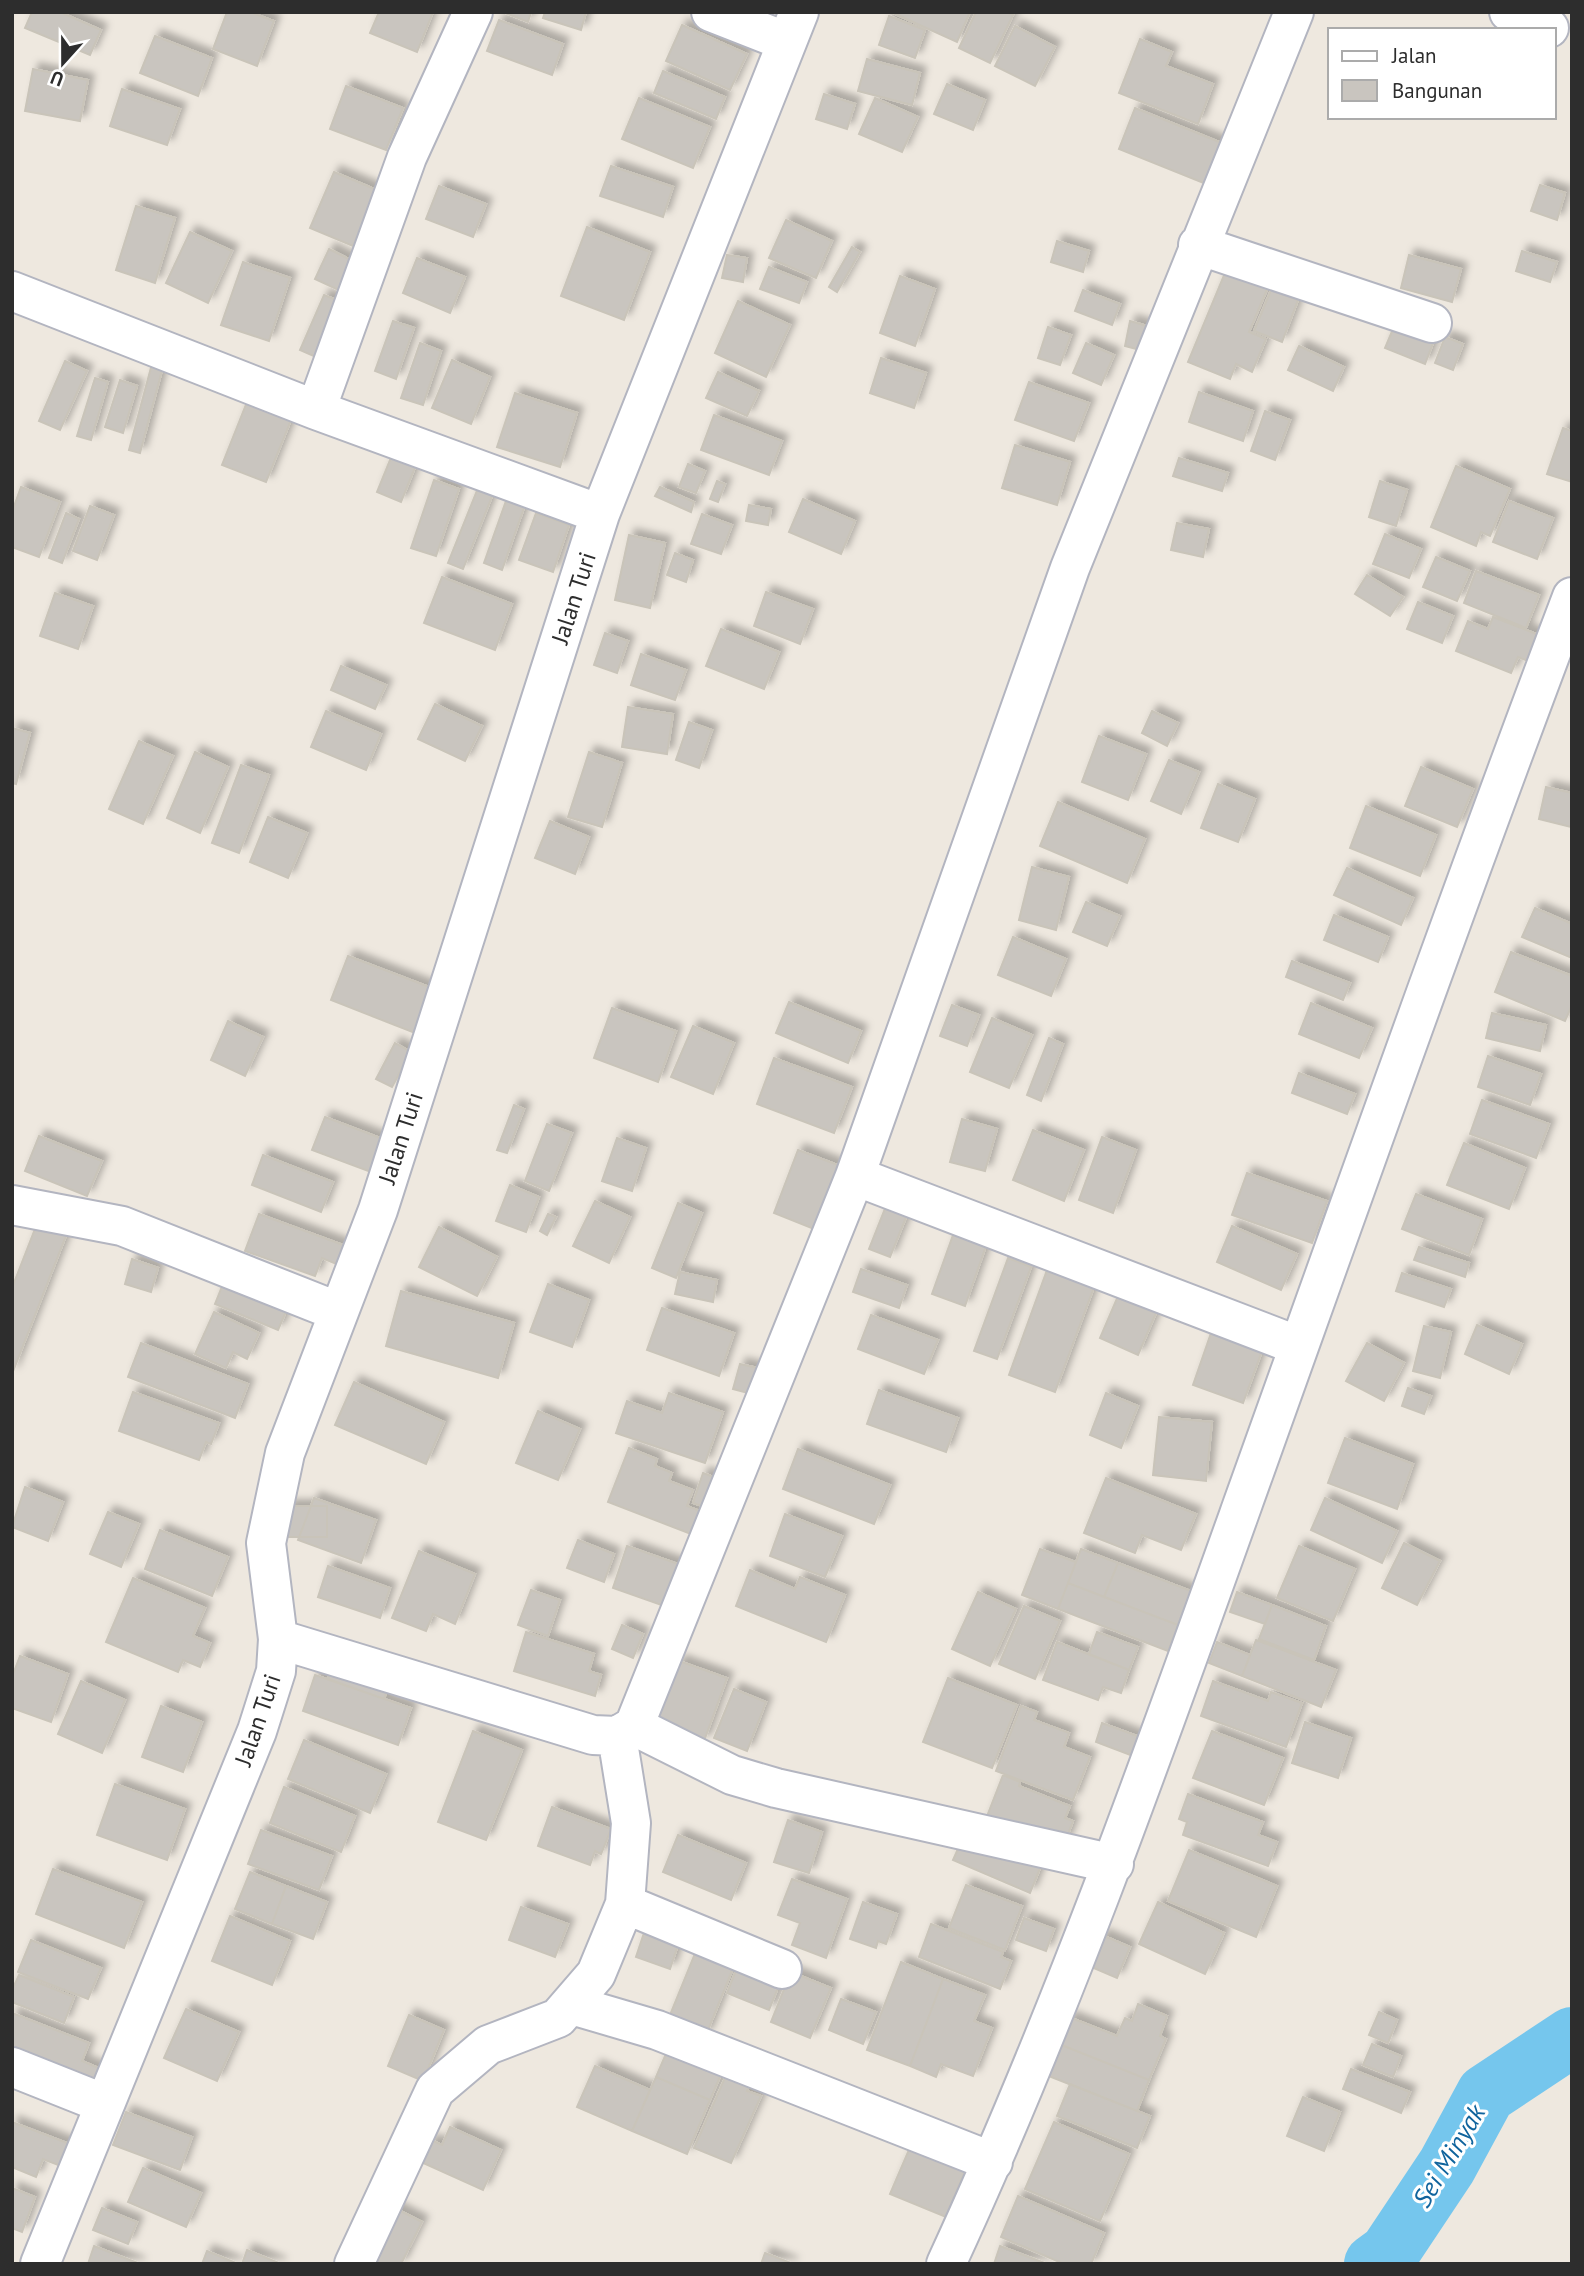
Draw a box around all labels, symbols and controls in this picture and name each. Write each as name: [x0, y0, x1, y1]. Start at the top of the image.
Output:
north arrow: [28, 28, 98, 98]
legend: [1328, 28, 1556, 119]
text: Jalan: [1391, 42, 1437, 69]
text: U: [47, 66, 67, 92]
text: Bangunan: [1392, 77, 1482, 104]
street label: Jalan Turi: [544, 548, 603, 649]
street label: Jalan Turi: [371, 1088, 430, 1189]
street label: Jalan Turi: [227, 1670, 288, 1771]
water label: Sei Minyak: [1405, 2097, 1493, 2213]

